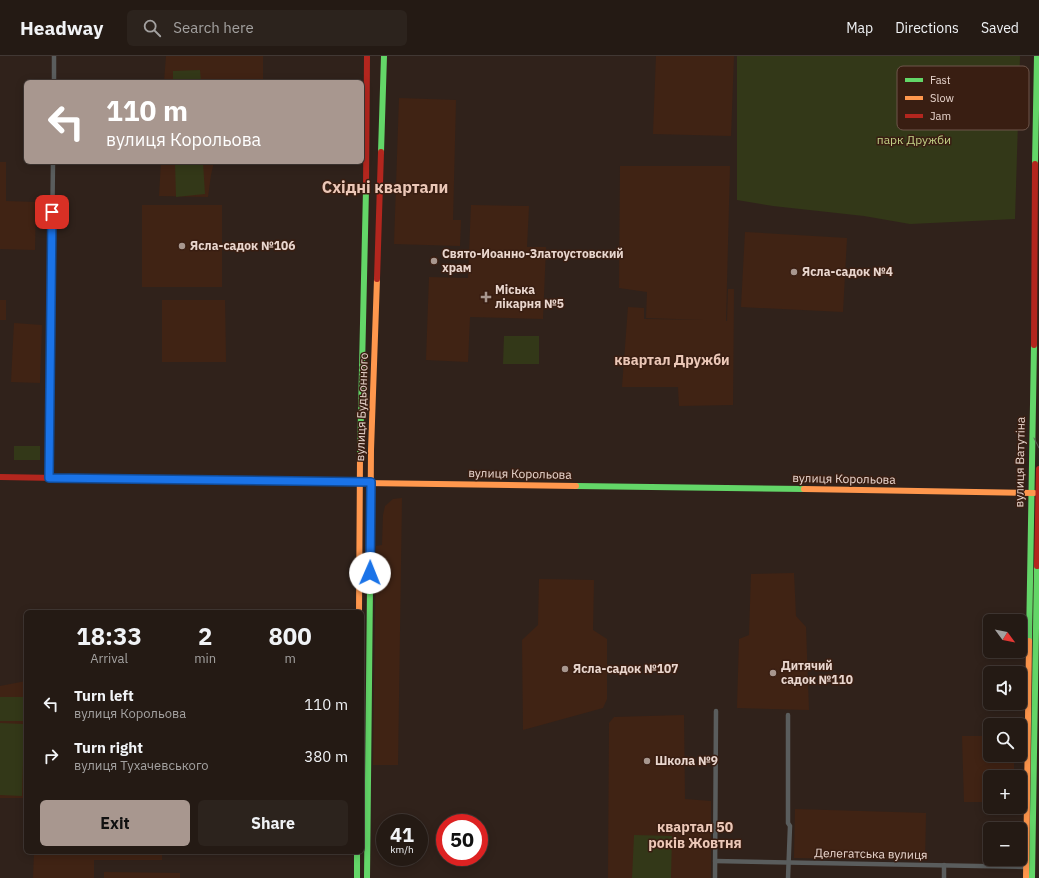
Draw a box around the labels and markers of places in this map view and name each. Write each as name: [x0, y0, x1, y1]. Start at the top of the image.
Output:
pin: [35, 195, 69, 229]
place label: Ясла-садок №106: [190, 238, 295, 253]
marker: Ясла-садок №106: [177, 241, 187, 251]
place label: Свято-Иоанно-Златоустовский храм: [442, 246, 624, 275]
marker: Свято-Иоанно-Златоустовский храм: [429, 256, 439, 266]
place label: Ясла-садок №4: [802, 264, 893, 279]
marker: Ясла-садок №4: [789, 267, 799, 277]
place label: Міська лікарня №5: [495, 282, 564, 311]
marker: Міська лікарня №5: [480, 291, 492, 303]
place label: Дитячий садок №110: [781, 658, 853, 687]
place label: Ясла-садок №107: [573, 661, 678, 676]
marker: Ясла-садок №107: [560, 664, 570, 674]
marker: Дитячий садок №110: [768, 668, 778, 678]
place label: Школа №9: [655, 753, 718, 768]
marker: Школа №9: [642, 756, 652, 766]

